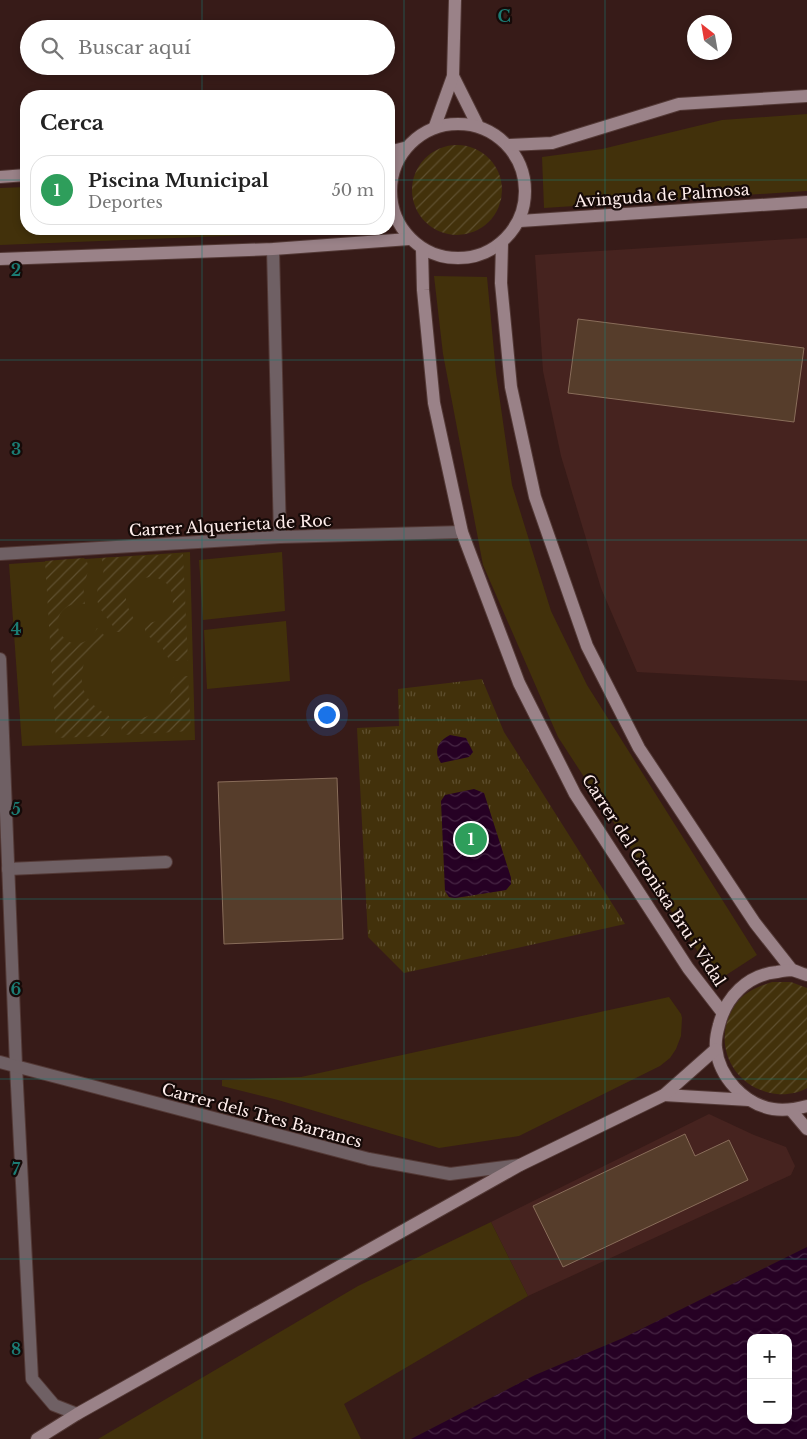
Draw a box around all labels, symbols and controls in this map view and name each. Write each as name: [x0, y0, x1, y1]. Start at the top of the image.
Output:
text: C: [497, 6, 511, 26]
north arrow: [687, 15, 732, 60]
search box: [20, 20, 395, 75]
icon: search: [38, 34, 66, 62]
text: Buscar aquí: [78, 36, 191, 59]
text: Cerca: [40, 110, 104, 136]
text: Piscina Municipal: [88, 169, 269, 192]
street label: Avinguda de Palmosa: [573, 179, 750, 211]
text: 1: [54, 180, 60, 200]
text: 50 m: [332, 180, 374, 200]
text: Deportes: [88, 192, 163, 212]
text: 2: [11, 260, 21, 280]
text: 3: [11, 439, 21, 459]
street label: Carrer Alquerieta de Roc: [128, 510, 332, 540]
text: 4: [11, 619, 21, 639]
your location: [314, 702, 340, 728]
street label: Carrer del Cronista Bru i Vidal: [578, 770, 730, 990]
text: 5: [11, 799, 21, 819]
pin: 1: [455, 820, 487, 858]
text: 6: [11, 979, 22, 999]
street label: Carrer dels Tres Barrancs: [160, 1079, 364, 1151]
text: 7: [12, 1159, 21, 1179]
map controls: [747, 1334, 792, 1424]
button: +: [747, 1334, 792, 1379]
text: 8: [11, 1339, 21, 1359]
button: −: [747, 1379, 792, 1424]

